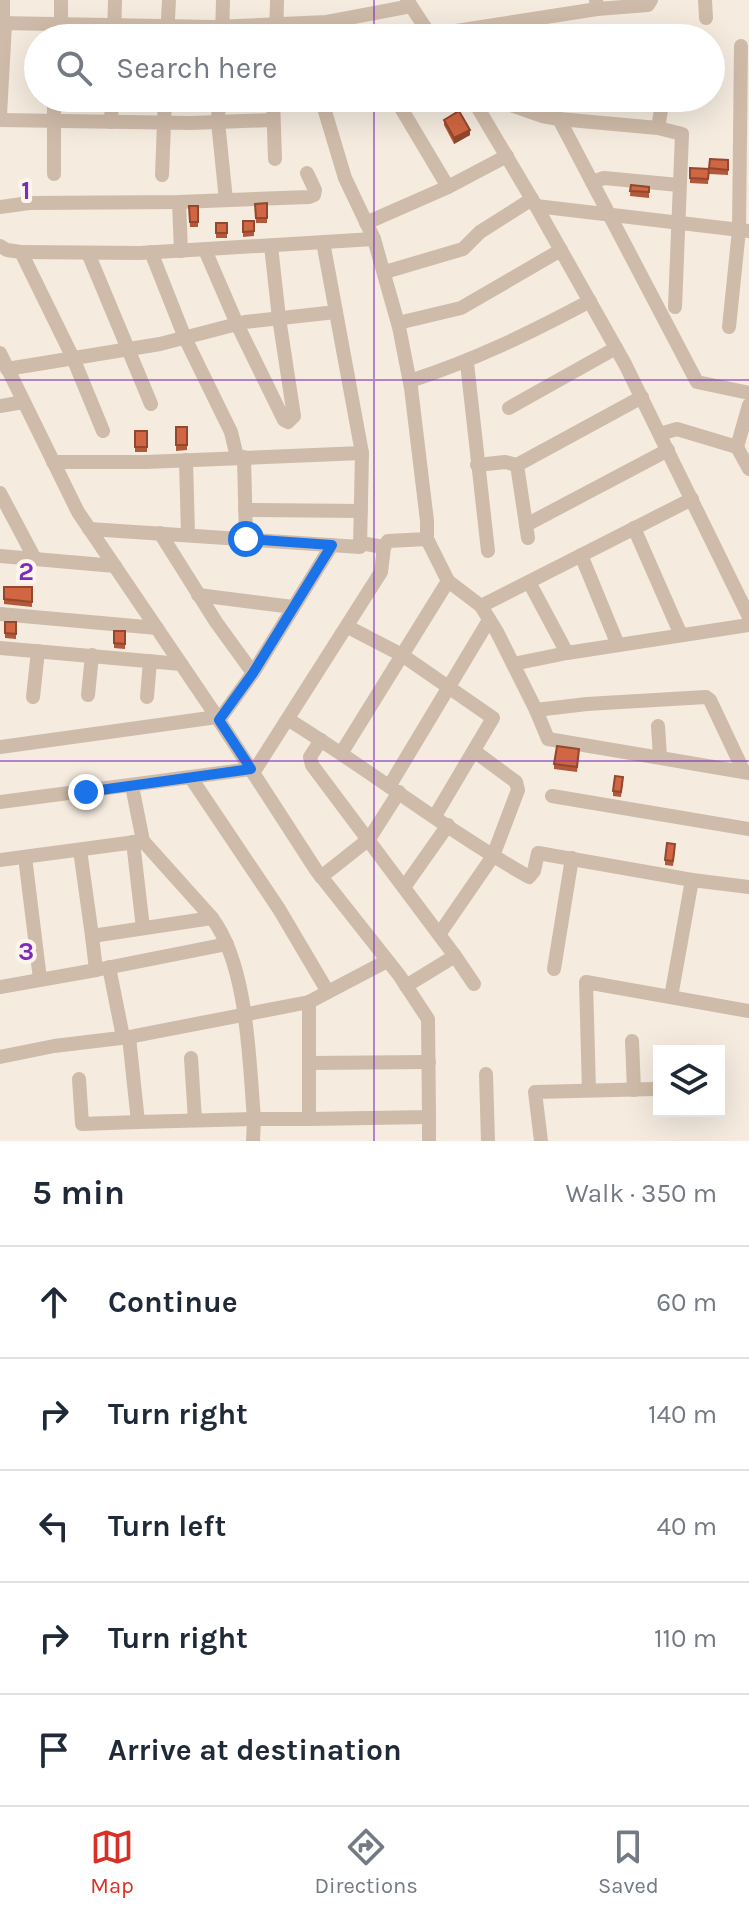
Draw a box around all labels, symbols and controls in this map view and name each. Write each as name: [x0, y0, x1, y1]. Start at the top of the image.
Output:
search box: [24, 24, 725, 112]
icon: search: [52, 46, 96, 90]
text: Search here: [116, 50, 277, 86]
text: 1: [21, 175, 31, 206]
route start: [228, 521, 264, 557]
text: 2: [18, 556, 34, 587]
route end: [68, 774, 104, 810]
text: 3: [18, 936, 34, 967]
map controls: [653, 1045, 725, 1117]
button: layers: [653, 1045, 725, 1117]
text: 5 min: [32, 1173, 125, 1213]
text: Walk · 350 m: [565, 1178, 717, 1209]
icon: ahead: [32, 1280, 76, 1324]
text: Continue: [108, 1284, 238, 1320]
text: 60 m: [656, 1287, 717, 1318]
icon: right: [32, 1392, 76, 1436]
text: Turn right: [108, 1396, 248, 1432]
text: 140 m: [648, 1399, 717, 1430]
icon: left: [32, 1504, 76, 1548]
text: Turn left: [108, 1508, 226, 1544]
text: 40 m: [657, 1511, 717, 1542]
icon: right: [32, 1616, 76, 1660]
text: Turn right: [108, 1620, 248, 1656]
text: 110 m: [654, 1623, 717, 1654]
icon: arrive: [32, 1728, 76, 1772]
text: Arrive at destination: [108, 1732, 402, 1768]
tab: Map: [90, 1825, 134, 1899]
tab: Directions: [314, 1825, 418, 1899]
tab: Saved: [598, 1825, 659, 1899]

